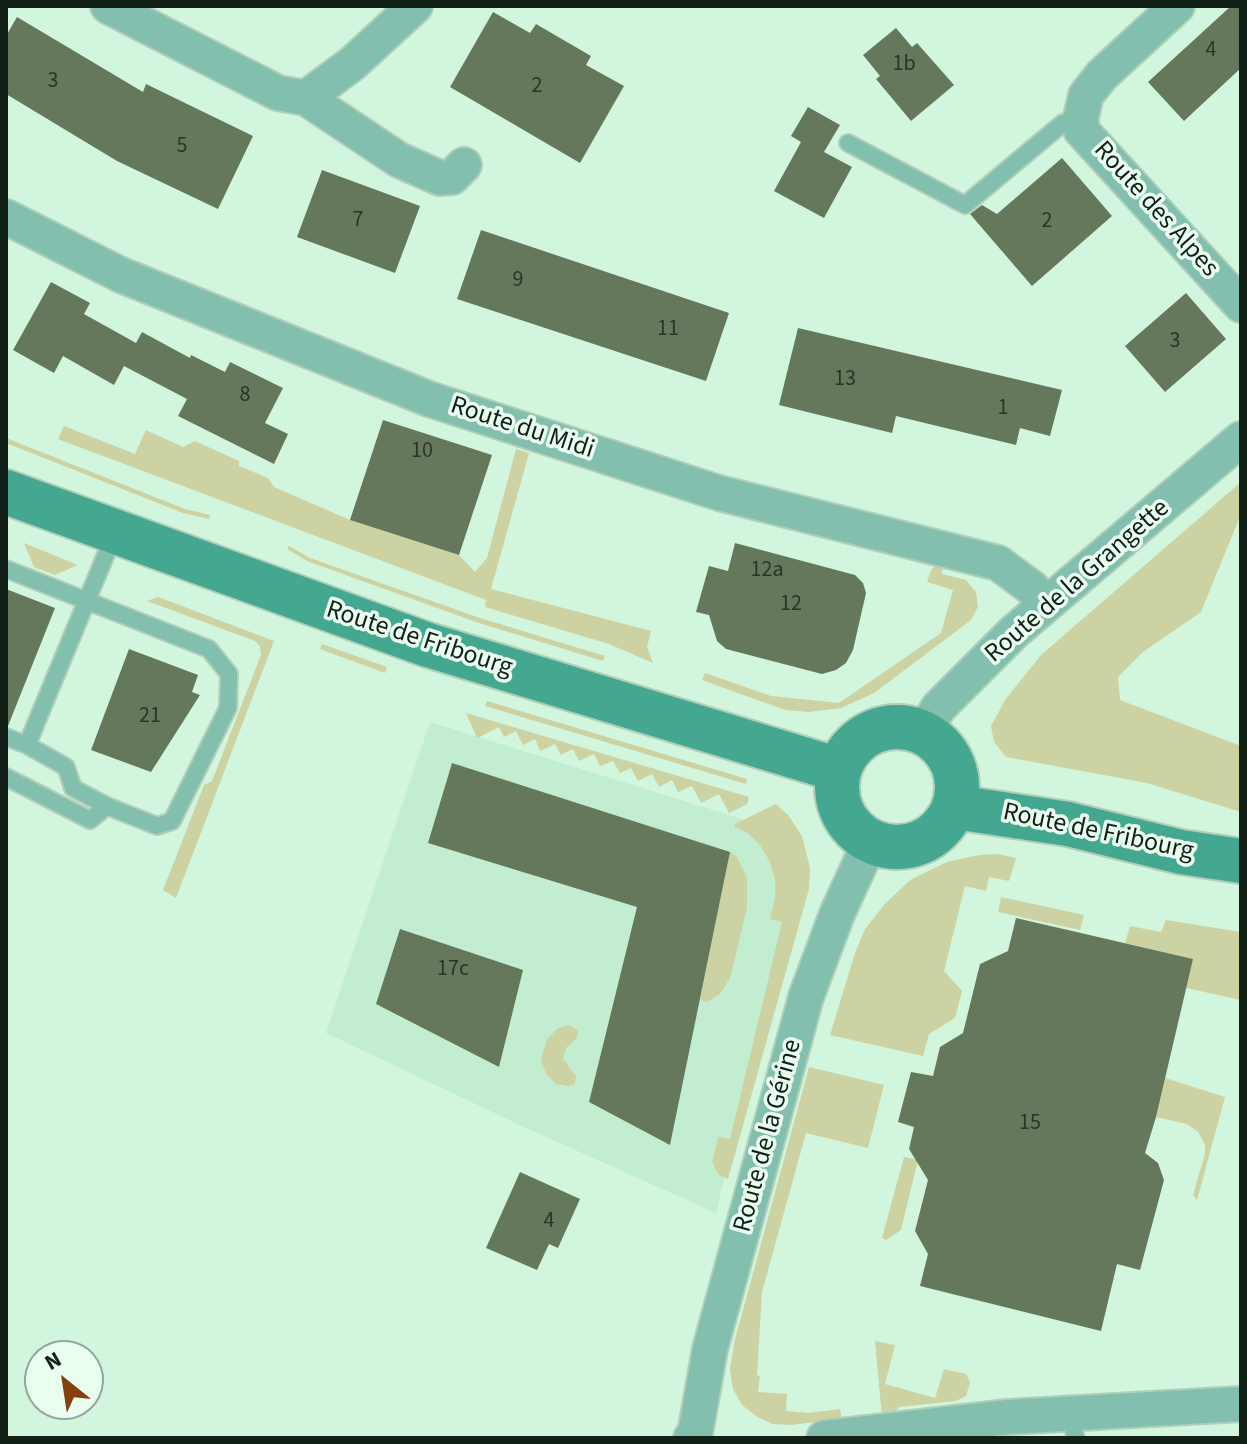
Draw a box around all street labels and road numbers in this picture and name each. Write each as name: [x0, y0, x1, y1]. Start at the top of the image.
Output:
street label: Route des Alpes: [1086, 136, 1224, 284]
street label: Route du Midi: [446, 391, 598, 467]
street label: Route de la Grangette: [980, 494, 1176, 670]
street label: Route de Fribourg: [322, 595, 516, 685]
street label: Route de Fribourg: [1000, 798, 1196, 868]
street label: Route de la Gérine: [728, 1036, 810, 1236]

